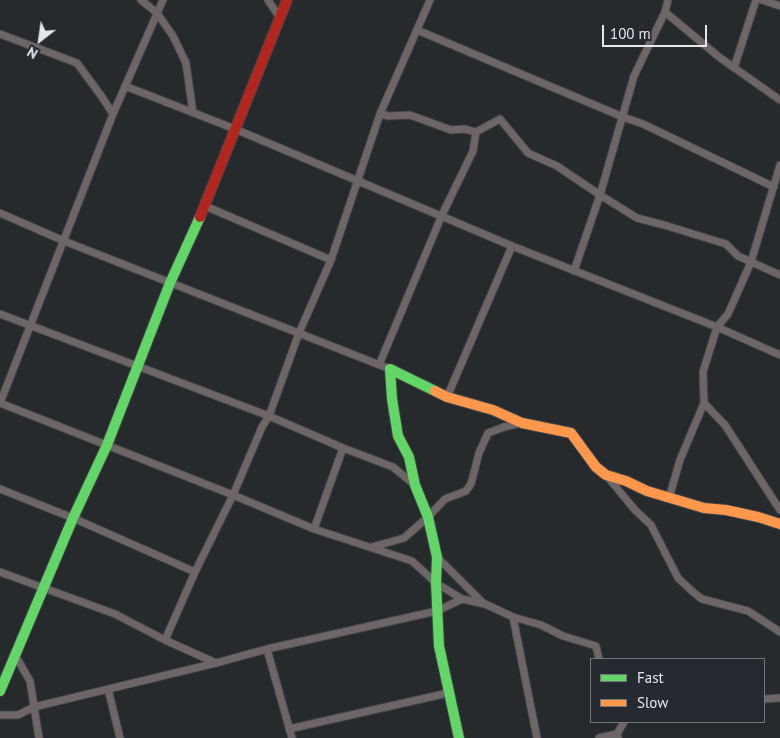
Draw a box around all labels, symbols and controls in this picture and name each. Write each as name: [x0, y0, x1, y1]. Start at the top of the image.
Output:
north arrow: [15, 15, 65, 65]
scale bar: [605, 15, 710, 47]
text: 100 m: [610, 24, 651, 43]
text: N: [24, 43, 41, 63]
legend: [590, 658, 765, 723]
text: Fast: [637, 668, 664, 687]
text: Slow: [637, 693, 668, 712]

